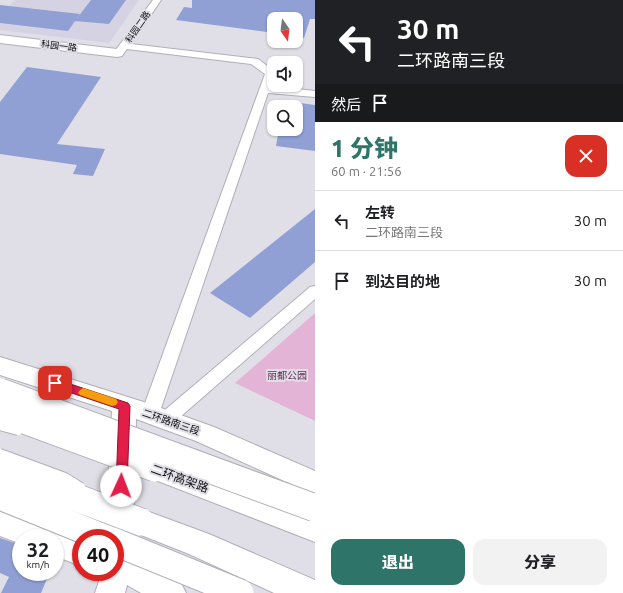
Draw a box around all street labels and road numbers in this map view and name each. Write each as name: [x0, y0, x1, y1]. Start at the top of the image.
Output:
street label: 科园二路: [124, 9, 152, 45]
street label: 科园一路: [41, 39, 77, 53]
street label: 二环路南三段: [141, 407, 201, 437]
street label: 二环高架路: [150, 462, 210, 494]

